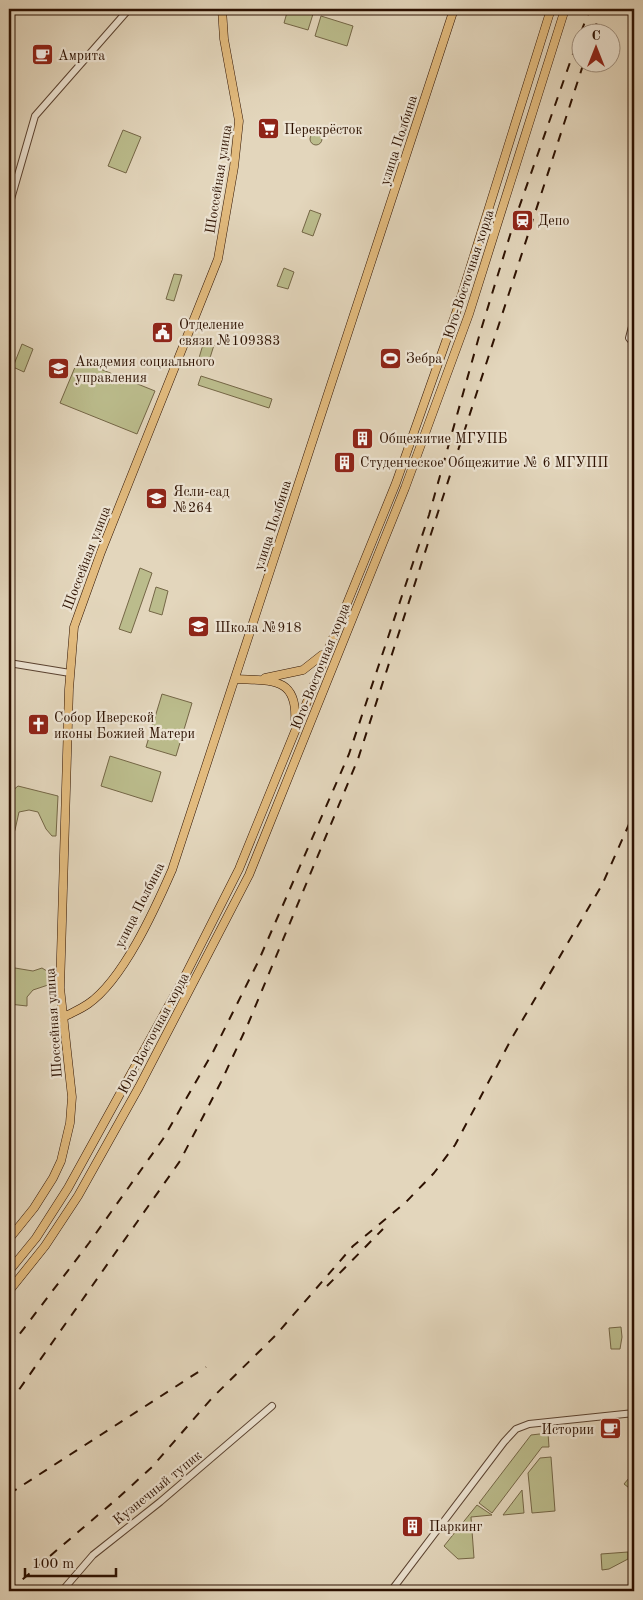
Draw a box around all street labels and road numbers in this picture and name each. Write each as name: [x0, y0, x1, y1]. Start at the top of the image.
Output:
street label: улица Полбина: [378, 93, 420, 187]
street label: Шоссейная улица: [203, 124, 235, 235]
street label: Юго-Восточная хорда: [441, 208, 497, 341]
street label: улица Полбина: [252, 478, 294, 572]
street label: Шоссейная улица: [61, 504, 113, 612]
street label: Юго-Восточная хорда: [289, 601, 353, 732]
street label: улица Полбина: [112, 860, 167, 950]
street label: Шоссейная улица: [43, 967, 65, 1078]
street label: Юго-Восточная хорда: [116, 970, 192, 1096]
street label: Кузнечный тупик: [111, 1448, 205, 1528]

